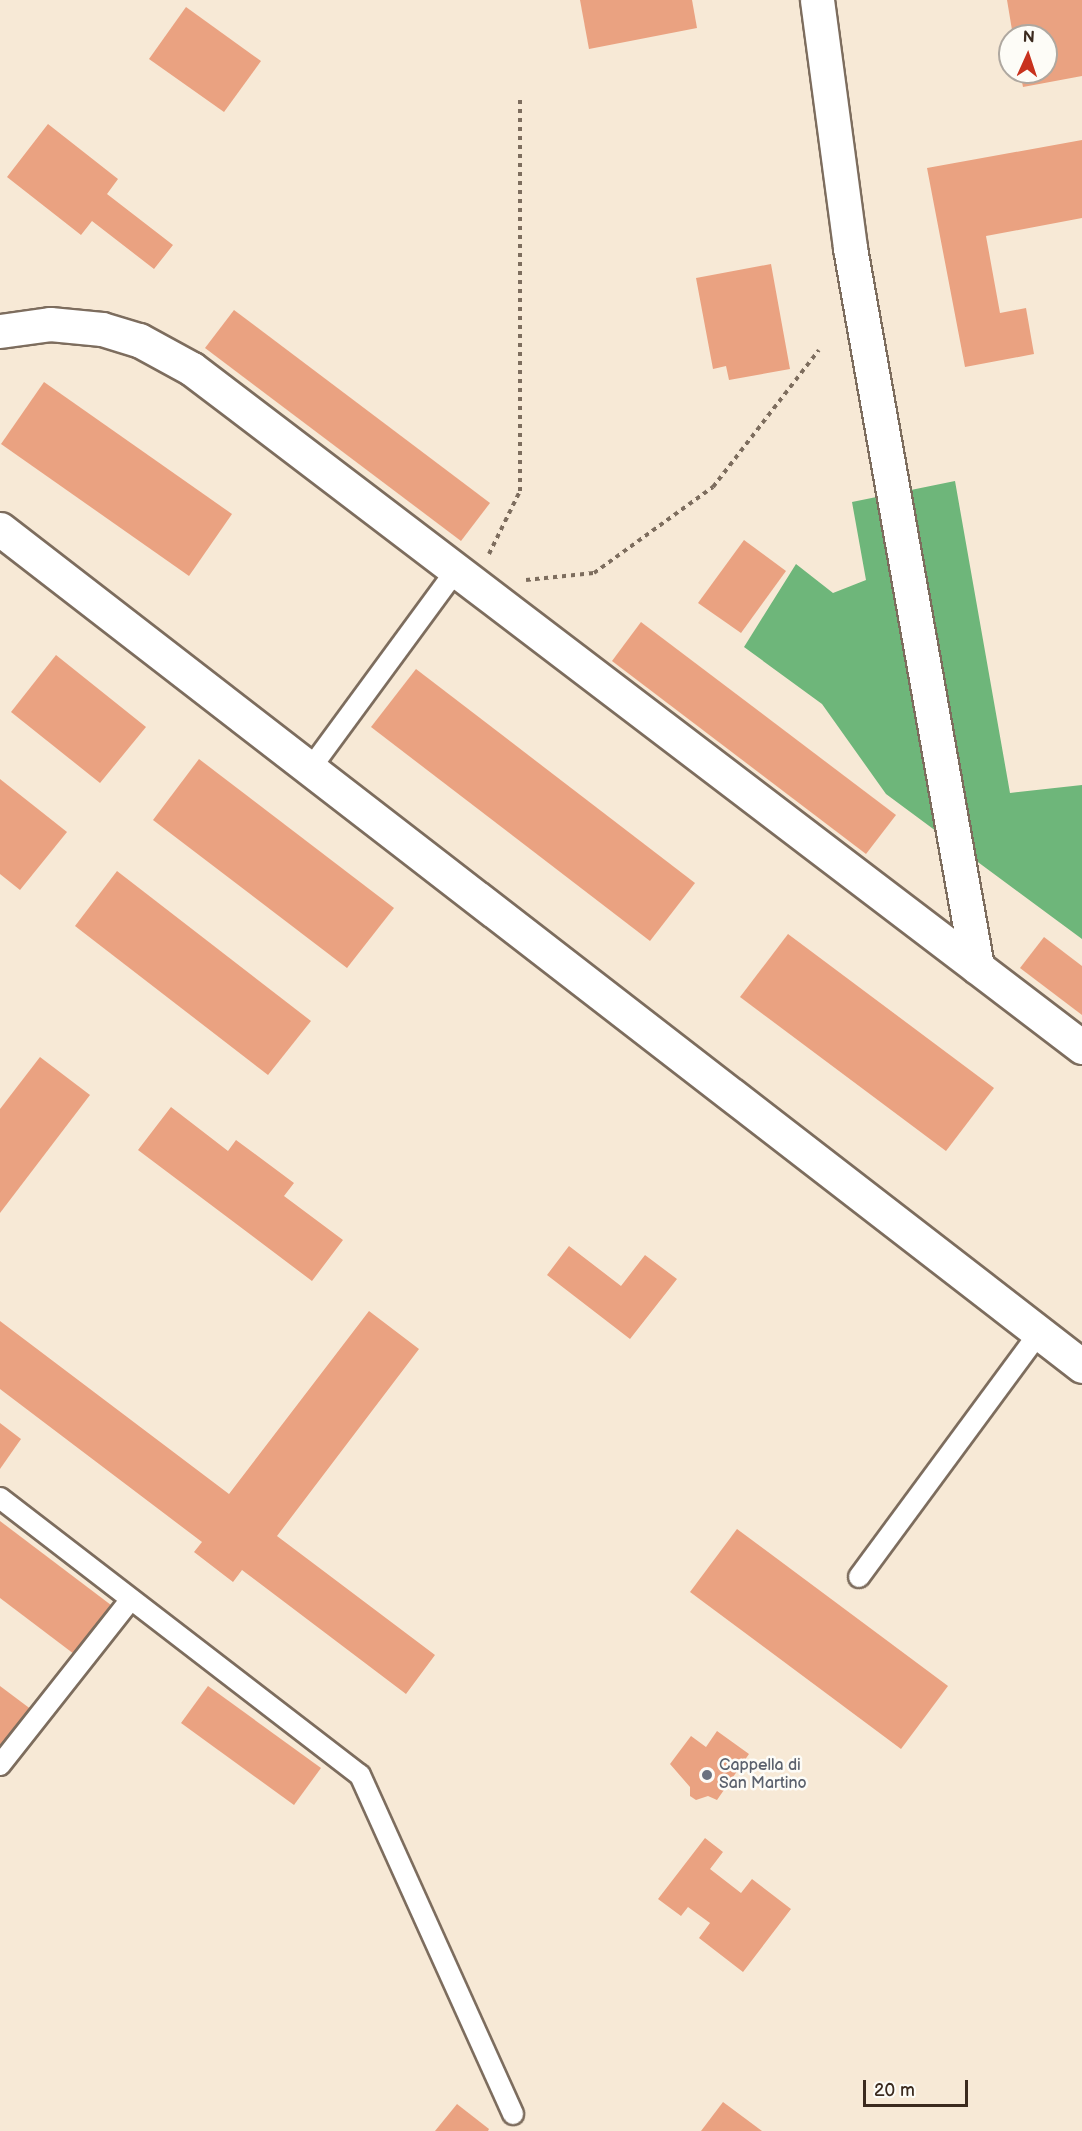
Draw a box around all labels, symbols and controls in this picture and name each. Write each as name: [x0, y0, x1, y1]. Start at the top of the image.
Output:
north arrow: [998, 24, 1058, 84]
text: N: [1022, 28, 1035, 47]
place label: Cappella di San Martino: [719, 1756, 807, 1794]
marker: Cappella di San Martino: [700, 1768, 714, 1782]
scale bar: [866, 2068, 971, 2106]
text: 20 m: [874, 2080, 915, 2101]

